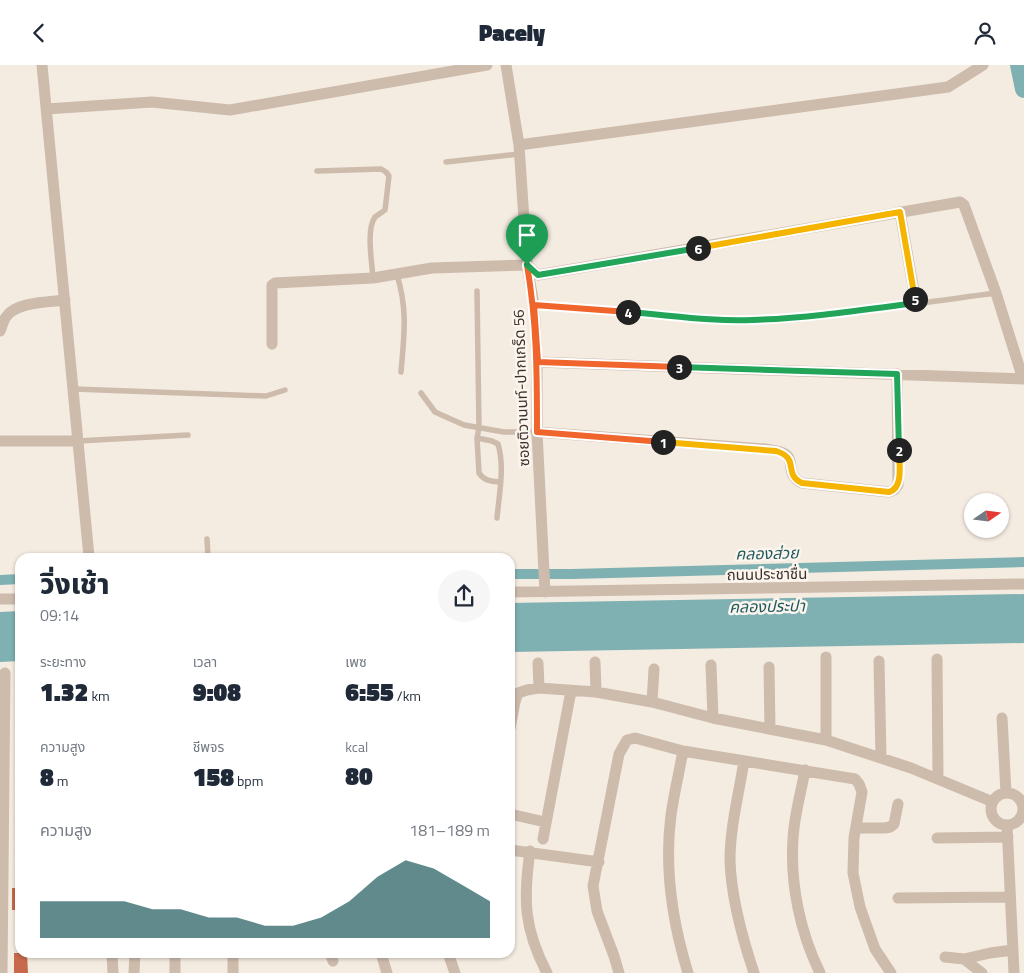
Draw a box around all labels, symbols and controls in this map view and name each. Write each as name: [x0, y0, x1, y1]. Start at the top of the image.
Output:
text: Pacely: [479, 16, 545, 50]
icon: back: [25, 19, 53, 47]
icon: person: [971, 19, 999, 47]
pin: [506, 214, 548, 265]
icon: arrive: [513, 221, 541, 249]
pin: 6: [686, 235, 710, 261]
text: 6: [695, 238, 702, 259]
pin: 5: [902, 287, 928, 311]
text: 5: [912, 289, 919, 310]
pin: 4: [616, 299, 640, 325]
text: 4: [625, 302, 632, 323]
street label: ซอยติวานนท์-ปากเกร็ด 56: [507, 309, 535, 467]
pin: 3: [666, 355, 692, 379]
text: 3: [676, 357, 683, 378]
pin: 1: [650, 429, 676, 455]
text: 1: [660, 432, 667, 453]
pin: 2: [886, 437, 912, 463]
text: 2: [896, 440, 903, 461]
north arrow: [964, 493, 1009, 537]
map controls: [964, 493, 1009, 538]
water label: คลองส่วย: [735, 540, 800, 566]
text: วิ่งเช้า: [40, 562, 109, 605]
street label: ถนนประชาชื่น: [726, 562, 808, 586]
button: share: [438, 570, 490, 622]
water label: คลองประปา: [729, 593, 807, 619]
text: 09:14: [40, 603, 79, 627]
text: ระยะทาง: [40, 651, 86, 672]
text: เวลา: [193, 651, 217, 672]
text: เพซ: [345, 651, 367, 672]
text: 1.32: [40, 673, 88, 711]
text: 9:08: [193, 673, 241, 711]
text: 6:55: [345, 673, 394, 711]
text: km: [88, 685, 110, 706]
text: /km: [394, 685, 421, 706]
text: ความสูง: [40, 736, 85, 757]
text: ชีพจร: [193, 736, 224, 757]
text: kcal: [345, 736, 368, 757]
text: 80: [345, 757, 373, 795]
text: 8: [40, 758, 54, 796]
text: 158: [193, 758, 234, 796]
text: m: [54, 770, 69, 791]
text: bpm: [234, 770, 263, 791]
text: ความสูง: [40, 818, 92, 842]
text: 181–189 m: [409, 818, 490, 842]

